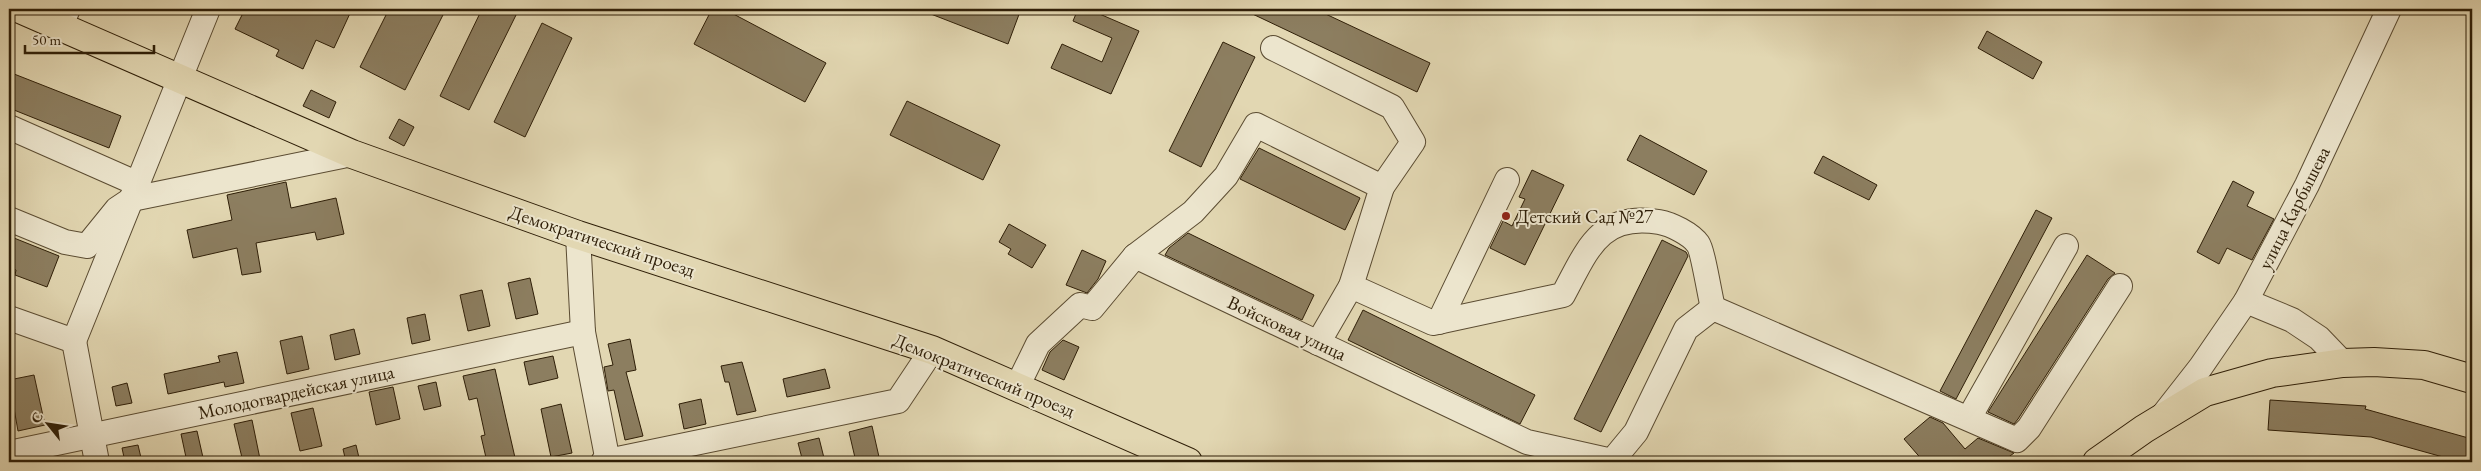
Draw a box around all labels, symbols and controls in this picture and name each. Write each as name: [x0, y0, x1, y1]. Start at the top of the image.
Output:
scale bar: [25, 22, 154, 54]
text: 50 m: [32, 30, 61, 49]
street label: улица Карбышева: [2252, 142, 2336, 274]
street label: Демократический проезд: [506, 199, 698, 283]
place label: Детский Сад №27: [1516, 204, 1654, 229]
marker: Детский Сад №27: [1500, 210, 1512, 222]
street label: Войсковая улица: [1224, 290, 1351, 367]
street label: Демократический проезд: [889, 327, 1079, 423]
street label: Молодогвардейская улица: [196, 359, 397, 425]
north arrow: [22, 398, 72, 448]
text: С: [26, 409, 47, 426]

